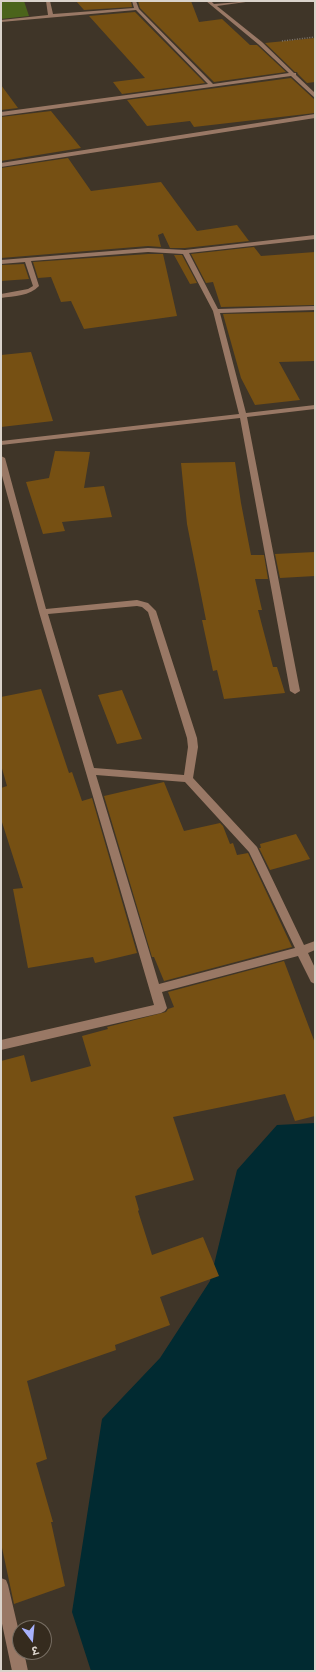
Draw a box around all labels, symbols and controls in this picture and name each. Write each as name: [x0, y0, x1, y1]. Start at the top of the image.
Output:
north arrow: [12, 1620, 52, 1660]
text: उ: [30, 1642, 40, 1659]

